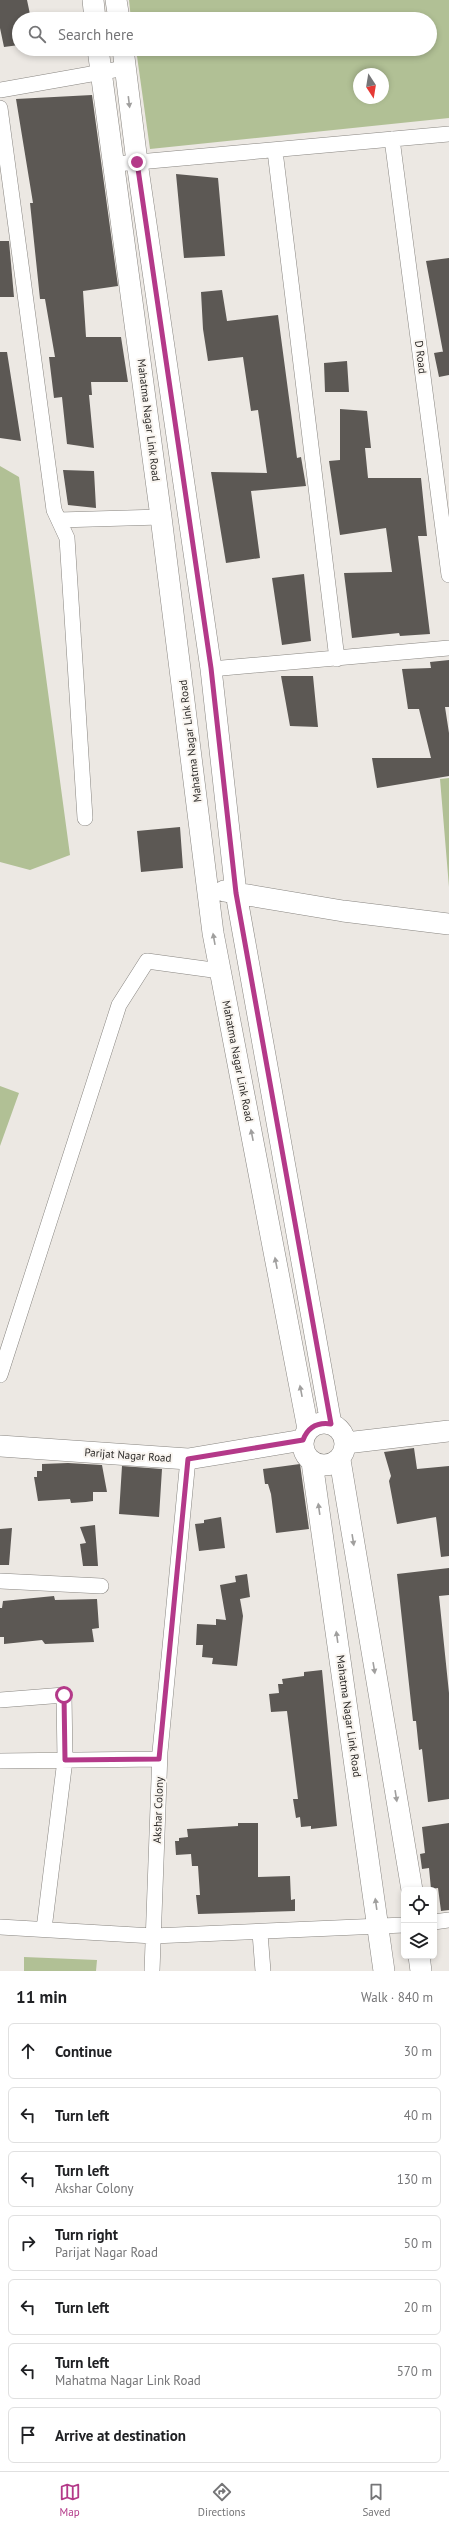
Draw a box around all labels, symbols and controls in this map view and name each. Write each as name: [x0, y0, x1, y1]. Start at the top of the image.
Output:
search box: [12, 12, 437, 56]
icon: search: [26, 23, 48, 45]
text: Search here: [58, 25, 134, 44]
north arrow: [353, 68, 389, 104]
one-way arrow: [126, 96, 132, 108]
route end: [128, 153, 146, 171]
street label: D Road: [412, 340, 430, 375]
street label: Mahatma Nagar Link Road: [135, 358, 163, 482]
street label: Mahatma Nagar Link Road: [176, 679, 204, 803]
one-way arrow: [211, 933, 217, 945]
street label: Mahatma Nagar Link Road: [219, 999, 257, 1123]
one-way arrow: [248, 1129, 254, 1141]
one-way arrow: [273, 1257, 279, 1269]
one-way arrow: [298, 1385, 304, 1397]
street label: Parijat Nagar Road: [84, 1445, 172, 1465]
one-way arrow: [316, 1502, 322, 1515]
one-way arrow: [350, 1534, 356, 1546]
one-way arrow: [334, 1631, 340, 1643]
street label: Mahatma Nagar Link Road: [333, 1654, 365, 1778]
one-way arrow: [372, 1662, 378, 1674]
route start: [55, 1686, 73, 1704]
street label: Akshar Colony: [150, 1776, 166, 1843]
one-way arrow: [393, 1790, 399, 1802]
map controls: [401, 1887, 437, 1959]
button: locate: [401, 1887, 437, 1923]
one-way arrow: [373, 1898, 379, 1911]
button: layers: [401, 1923, 437, 1959]
text: 11 min: [16, 1986, 67, 2008]
text: Walk · 840 m: [361, 1989, 433, 2006]
icon: ahead: [17, 2040, 39, 2062]
text: Continue: [55, 2042, 112, 2061]
text: 30 m: [404, 2043, 432, 2060]
icon: left: [17, 2104, 39, 2126]
text: Turn left: [55, 2106, 109, 2125]
text: 40 m: [404, 2107, 432, 2124]
text: Turn left: [55, 2161, 109, 2180]
icon: left: [17, 2168, 39, 2190]
text: 130 m: [397, 2171, 432, 2188]
text: Akshar Colony: [55, 2180, 134, 2197]
text: Turn right: [55, 2225, 118, 2244]
icon: right: [17, 2232, 39, 2254]
text: 50 m: [404, 2235, 432, 2252]
text: Parijat Nagar Road: [55, 2244, 158, 2261]
icon: left: [17, 2296, 39, 2318]
text: Turn left: [55, 2298, 109, 2317]
text: 20 m: [404, 2299, 432, 2316]
text: Turn left: [55, 2353, 109, 2372]
icon: left: [17, 2360, 39, 2382]
text: 570 m: [397, 2363, 432, 2380]
text: Mahatma Nagar Link Road: [55, 2372, 201, 2389]
icon: arrive: [17, 2424, 39, 2446]
text: Arrive at destination: [55, 2426, 186, 2445]
tab: Map: [59, 2481, 81, 2519]
tab: Directions: [198, 2481, 245, 2519]
tab: Saved: [362, 2481, 390, 2519]

